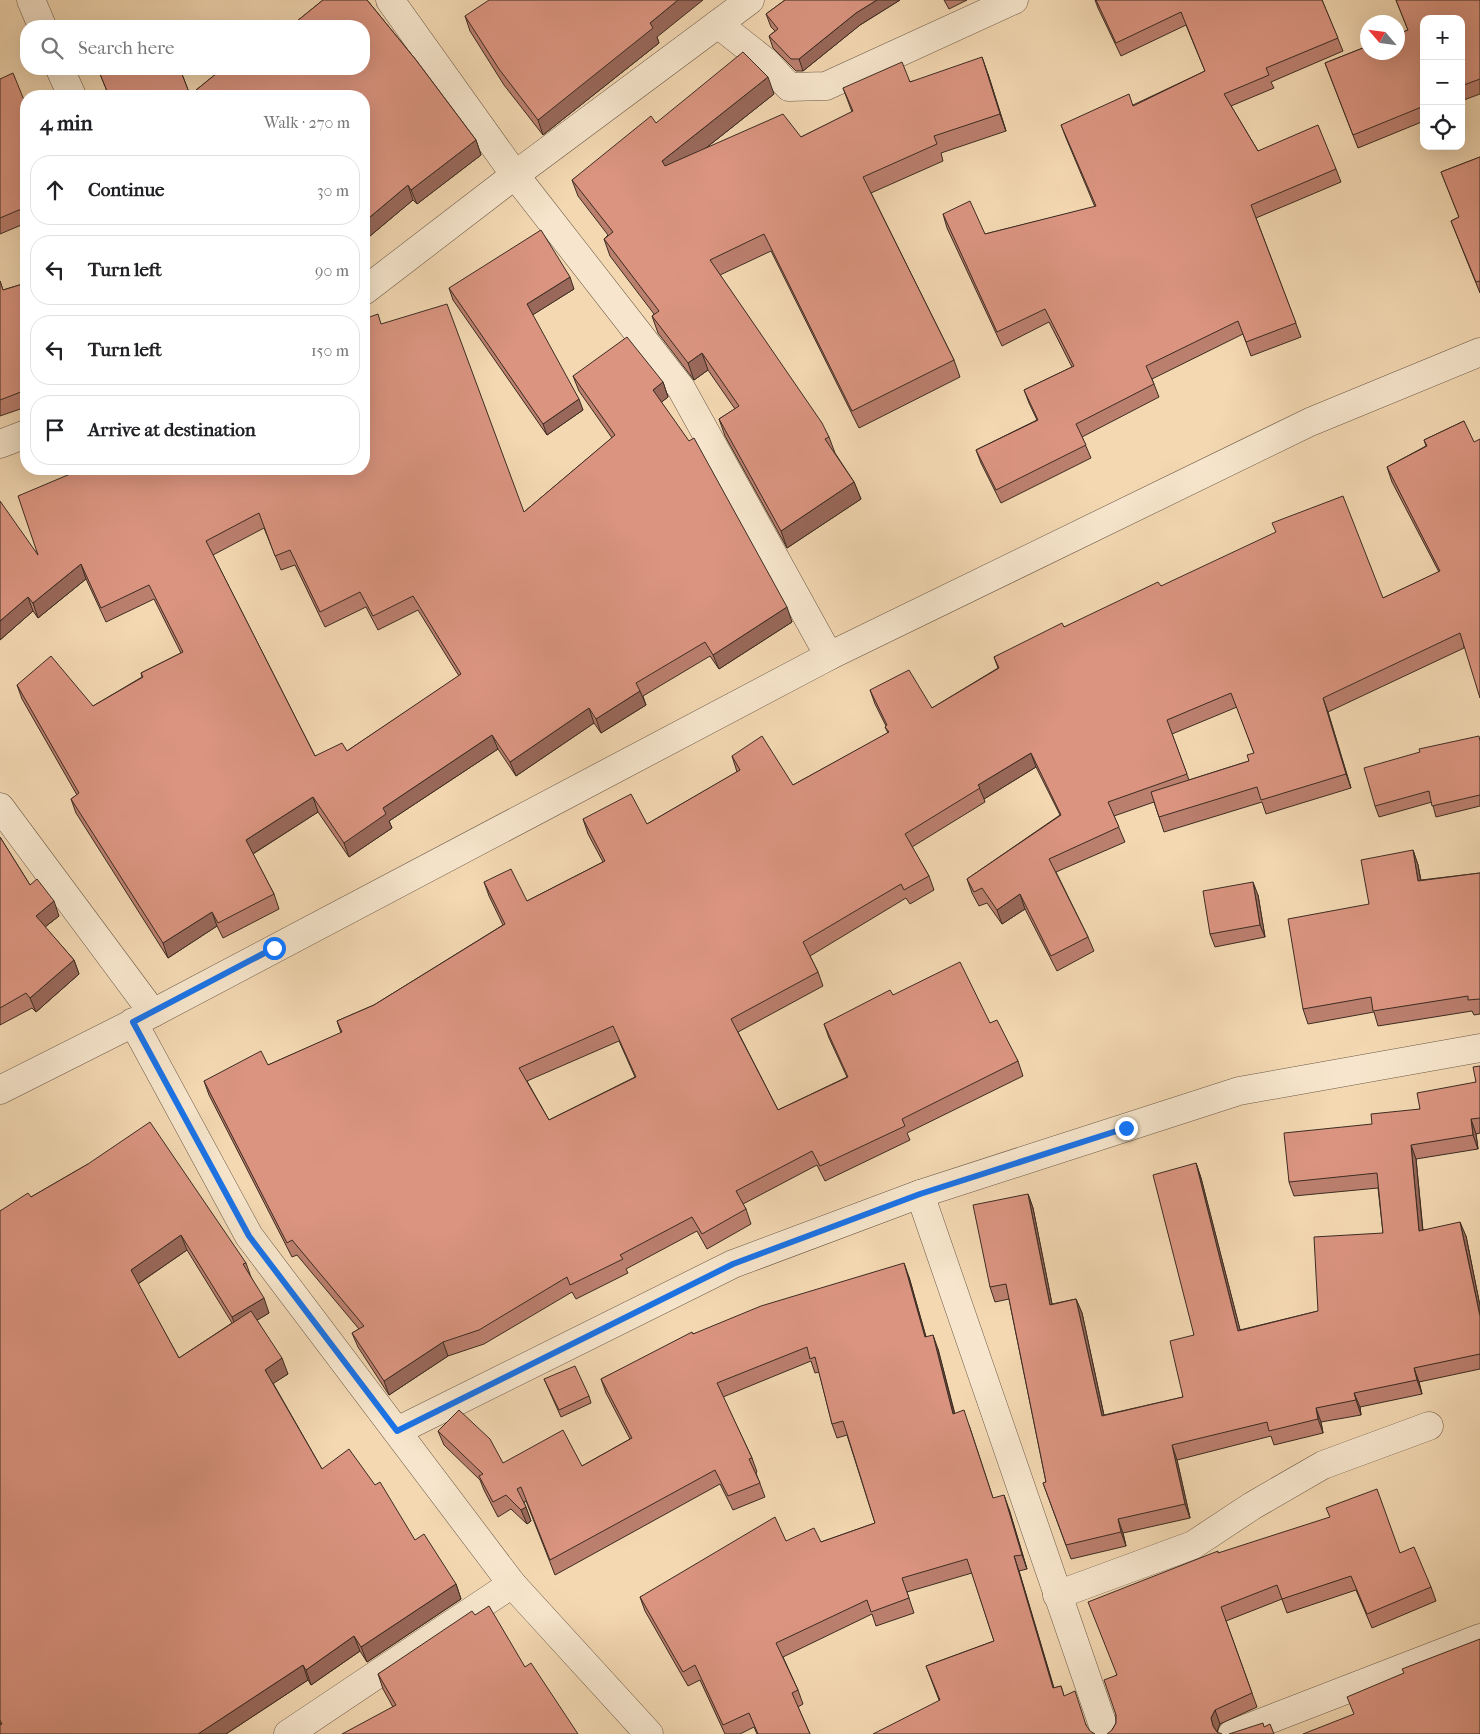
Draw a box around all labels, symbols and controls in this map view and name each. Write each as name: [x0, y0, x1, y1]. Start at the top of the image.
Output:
north arrow: [1360, 15, 1405, 60]
map controls: [1420, 15, 1465, 150]
button: +: [1420, 15, 1465, 60]
search box: [20, 20, 370, 75]
icon: search: [38, 34, 66, 62]
text: Search here: [78, 37, 174, 59]
button: −: [1420, 60, 1465, 105]
button: locate: [1420, 105, 1465, 150]
text: 4 min: [40, 111, 93, 135]
text: Walk · 270 m: [264, 113, 350, 132]
icon: ahead: [41, 176, 69, 204]
text: Continue: [88, 179, 164, 201]
text: 30 m: [317, 181, 349, 200]
icon: left: [41, 256, 69, 284]
text: Turn left: [88, 259, 162, 281]
text: 90 m: [315, 261, 349, 280]
icon: left: [41, 336, 69, 364]
text: Turn left: [88, 339, 162, 361]
text: 150 m: [311, 341, 349, 360]
icon: arrive: [41, 416, 69, 444]
text: Arrive at destination: [88, 419, 256, 441]
route start: [263, 937, 286, 960]
route end: [1115, 1117, 1138, 1140]

